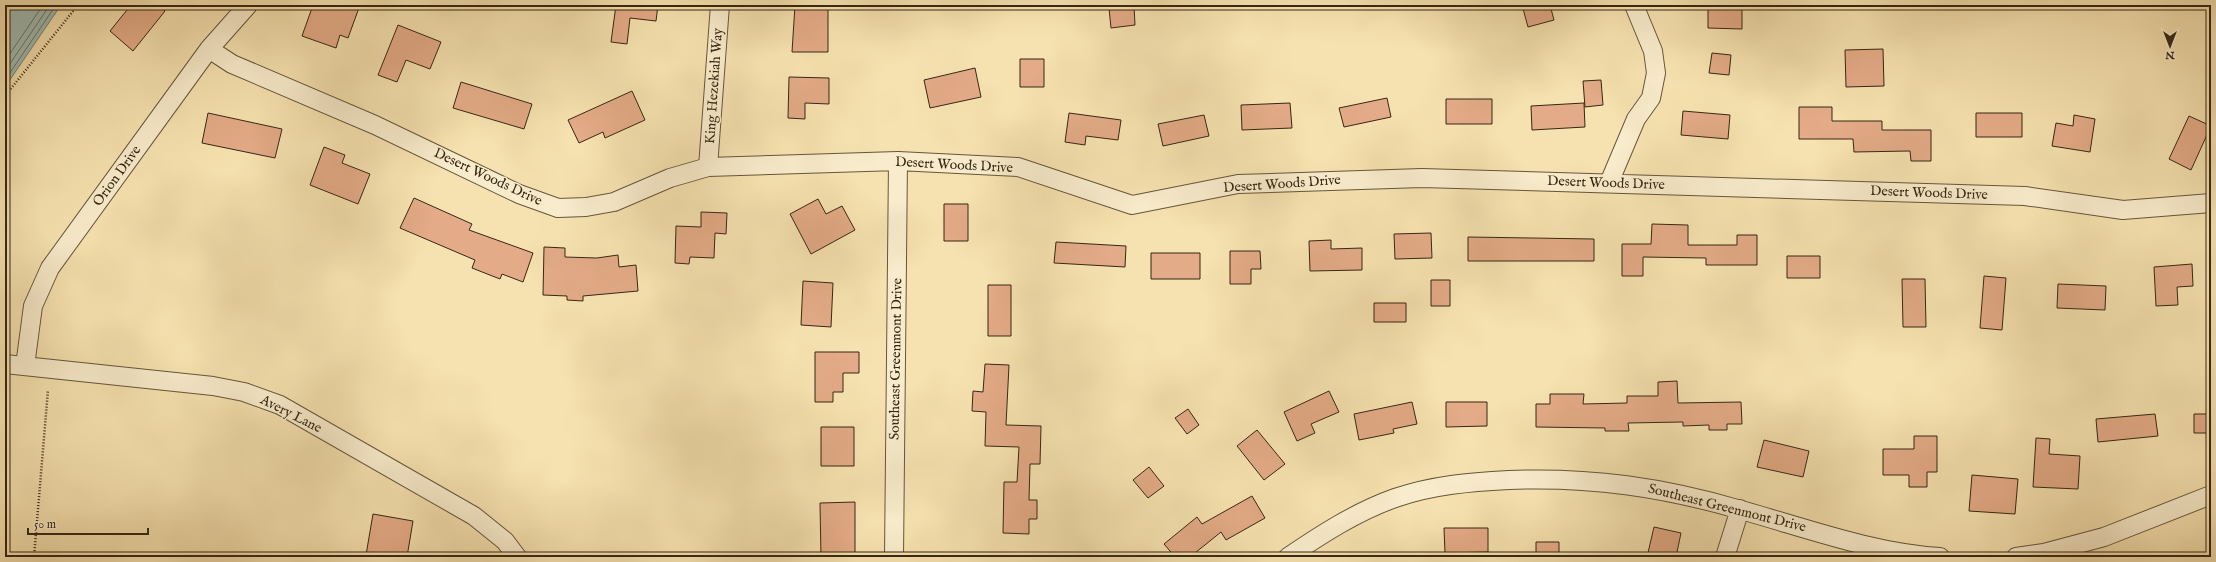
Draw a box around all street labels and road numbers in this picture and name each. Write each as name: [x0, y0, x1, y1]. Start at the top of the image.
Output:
street label: King Hezekiah Way: [701, 27, 727, 145]
street label: Orion Drive: [89, 142, 145, 210]
street label: Desert Woods Drive: [431, 144, 546, 210]
street label: Desert Woods Drive: [895, 153, 1014, 177]
street label: Desert Woods Drive: [1223, 171, 1342, 197]
street label: Desert Woods Drive: [1547, 172, 1666, 194]
street label: Desert Woods Drive: [1870, 182, 1989, 204]
street label: Southeast Greenmont Drive: [886, 277, 906, 440]
street label: Avery Lane: [256, 390, 325, 437]
street label: Southeast Greenmont Drive: [1646, 480, 1808, 536]

